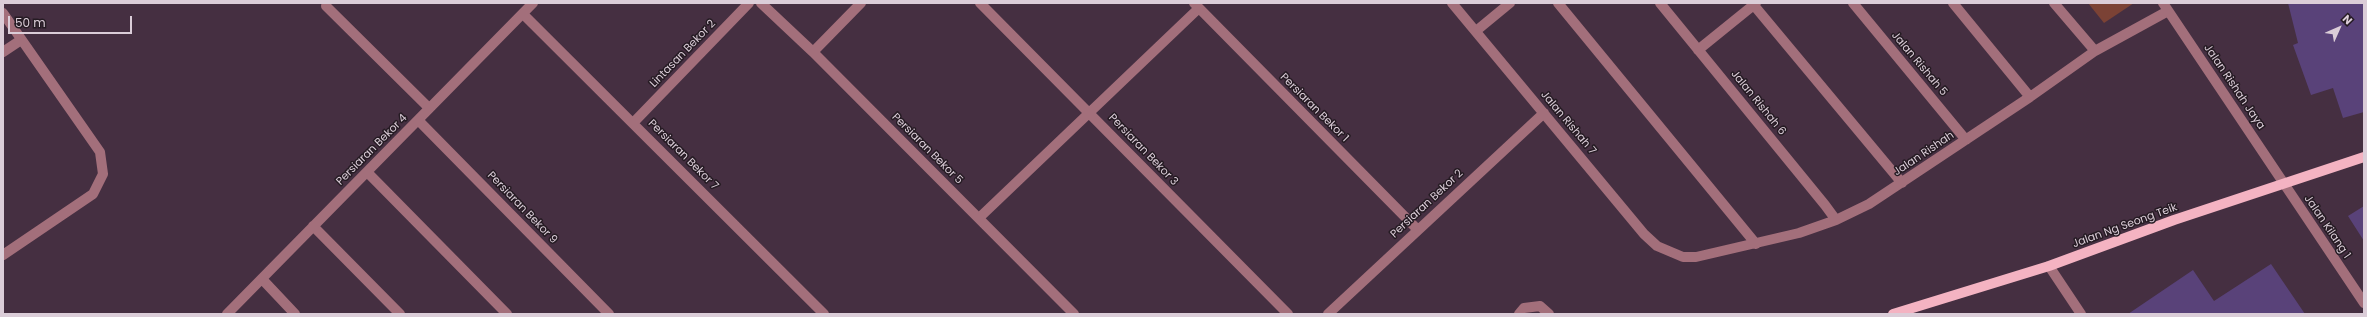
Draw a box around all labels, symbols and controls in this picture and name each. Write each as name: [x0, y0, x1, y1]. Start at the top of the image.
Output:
scale bar: [10, 8, 134, 34]
north arrow: [2319, 8, 2359, 48]
text: N: [2339, 11, 2356, 28]
text: 50 m: [15, 14, 46, 31]
street label: Lintasan Bekor 2: [647, 18, 719, 90]
street label: Jalan Rishah 5: [1888, 29, 1950, 99]
street label: Jalan Rishah Jaya: [2201, 42, 2267, 132]
street label: Jalan Rishah 6: [1728, 68, 1788, 138]
street label: Persiaran Bekor 1: [1277, 71, 1351, 145]
street label: Jalan Rishah 7: [1538, 89, 1598, 157]
street label: Persiaran Bekor 5: [889, 111, 965, 187]
street label: Persiaran Bekor 3: [1105, 111, 1181, 189]
street label: Persiaran Bekor 4: [334, 112, 410, 188]
street label: Persiaran Bekor 7: [645, 117, 721, 193]
street label: Jalan Rishah: [1891, 129, 1957, 179]
street label: Persiaran Bekor 2: [1388, 167, 1466, 241]
street label: Persiaran Bekor 9: [484, 169, 560, 247]
street label: Jalan Kilang 1: [2301, 193, 2353, 261]
street label: Jalan Ng Seong Teik: [2071, 201, 2179, 251]

